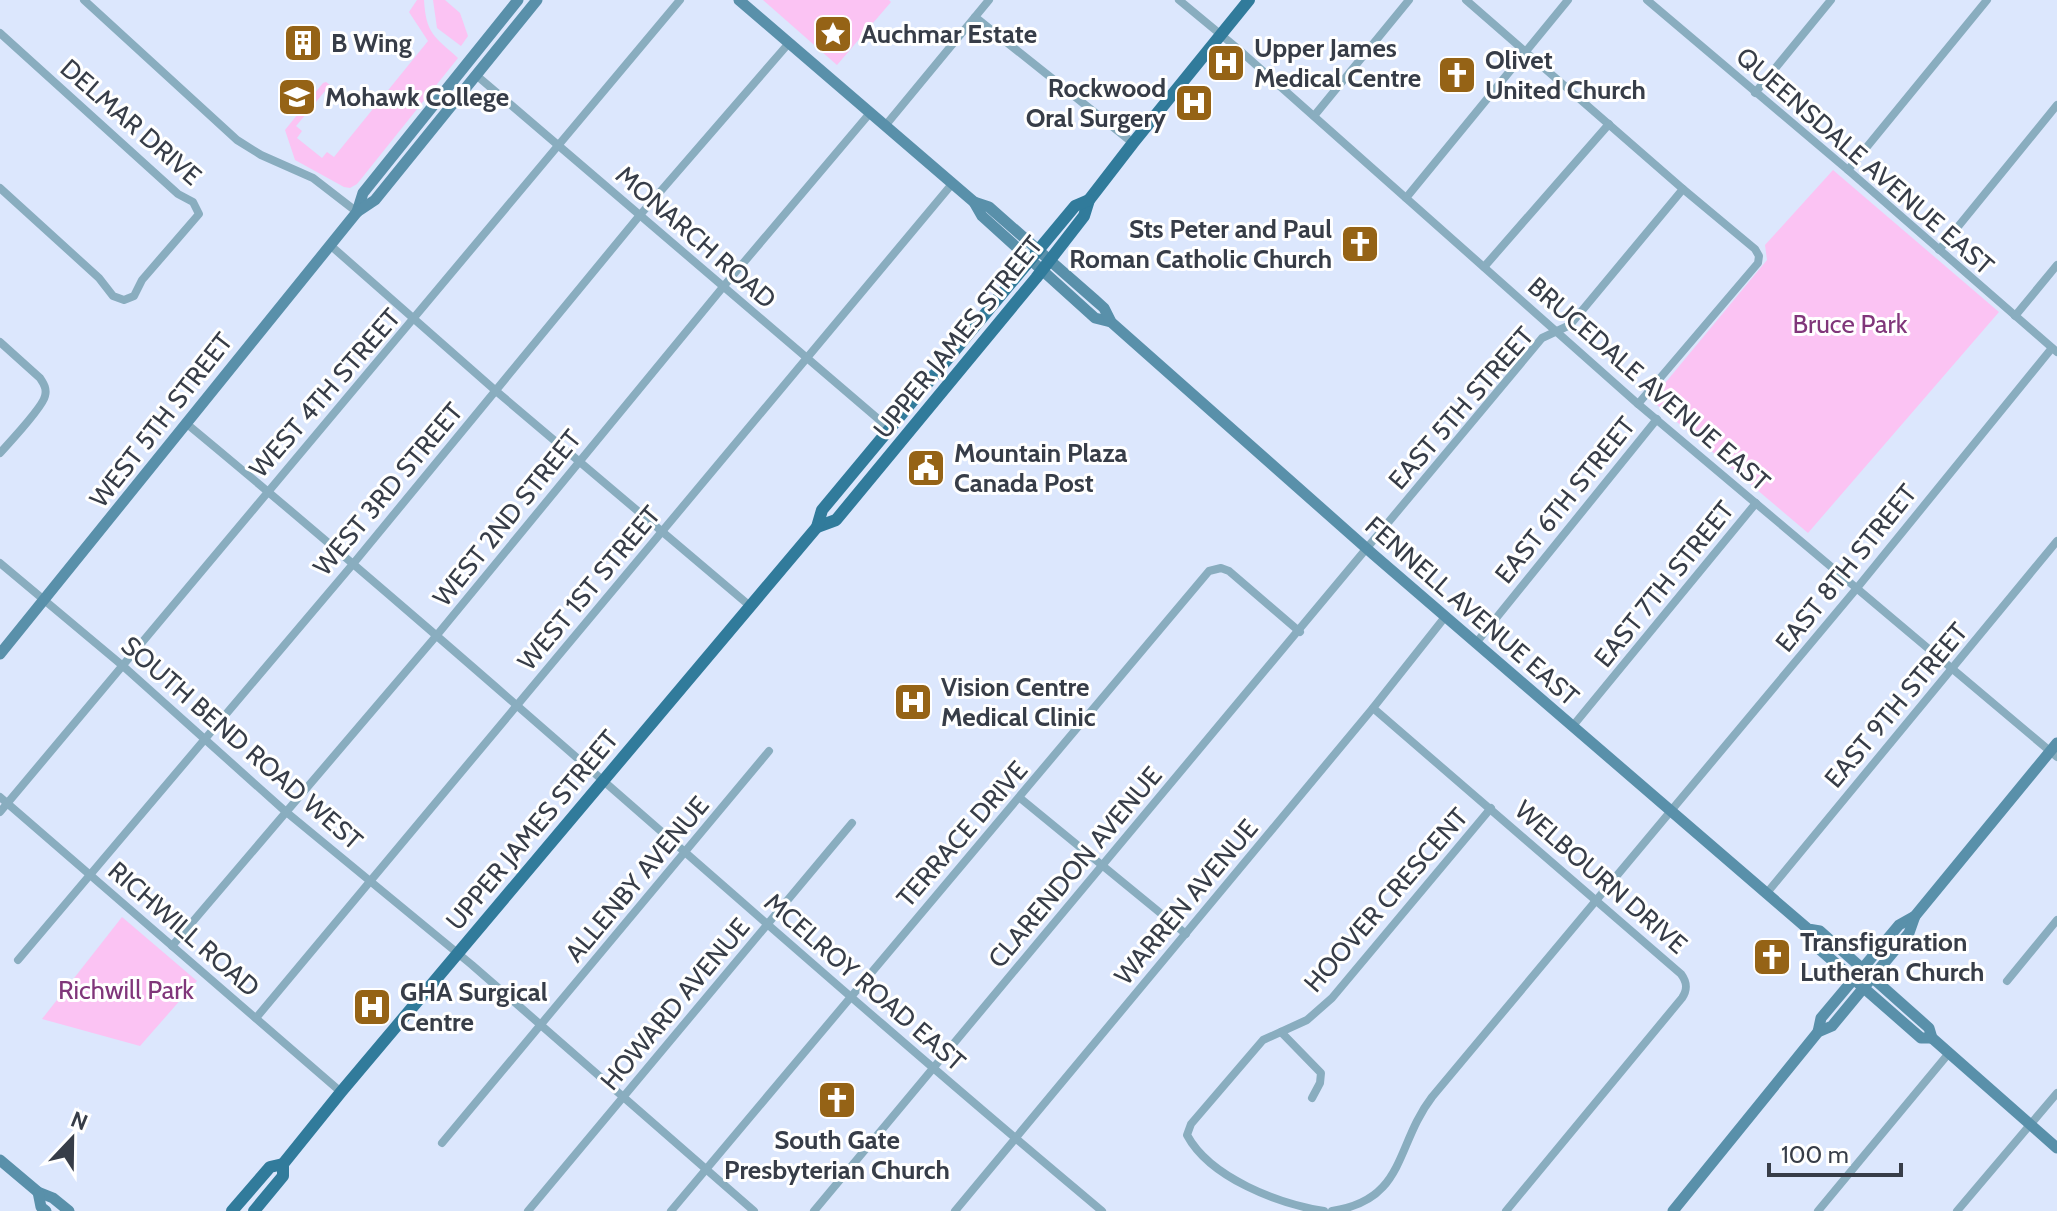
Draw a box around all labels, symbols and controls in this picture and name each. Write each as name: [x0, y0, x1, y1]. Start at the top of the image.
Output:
place icon: Auchmar Estate: [812, 13, 854, 55]
place label: Auchmar Estate: [861, 18, 1037, 50]
building icon: B Wing: [282, 22, 324, 64]
place label: B Wing: [331, 27, 412, 59]
place label: Upper James Medical Centre: [1254, 32, 1421, 94]
street label: QUEENSDALE AVENUE EAST: [1730, 40, 2000, 282]
hospital icon: Upper James Medical Centre: [1205, 42, 1247, 84]
place label: Olivet United Church: [1485, 44, 1646, 106]
street label: DELMAR DRIVE: [54, 52, 208, 192]
church icon: Olivet United Church: [1436, 54, 1478, 96]
place label: Rockwood Oral Surgery: [1026, 72, 1166, 134]
school or university icon: Mohawk College: [276, 76, 318, 118]
place label: Mohawk College: [325, 81, 509, 113]
hospital icon: Rockwood Oral Surgery: [1173, 82, 1215, 124]
street label: MONARCH ROAD: [609, 159, 783, 315]
place label: Sts Peter and Paul Roman Catholic Church: [1069, 213, 1332, 275]
church icon: Sts Peter and Paul Roman Catholic Church: [1339, 223, 1381, 265]
street label: UPPER JAMES STREET: [867, 229, 1049, 445]
street label: BRUCEDALE AVENUE EAST: [1521, 270, 1777, 498]
street label: WEST 4TH STREET: [243, 302, 407, 484]
park label: Bruce Park: [1793, 308, 1908, 340]
street label: EAST 5TH STREET: [1382, 320, 1540, 496]
street label: WEST 5TH STREET: [83, 326, 239, 514]
street label: WEST 3RD STREET: [306, 396, 470, 582]
street label: EAST 6TH STREET: [1488, 410, 1642, 590]
street label: WEST 2ND STREET: [426, 423, 588, 613]
place label: Mountain Plaza Canada Post: [954, 437, 1127, 499]
public building icon: Mountain Plaza Canada Post: [905, 447, 947, 489]
street label: EAST 8TH STREET: [1769, 478, 1923, 658]
street label: EAST 7TH STREET: [1587, 494, 1741, 673]
street label: WEST 1ST STREET: [511, 499, 667, 677]
street label: FENNELL AVENUE EAST: [1359, 509, 1586, 713]
street label: EAST 9TH STREET: [1818, 616, 1974, 794]
street label: SOUTH BEND ROAD WEST: [115, 629, 369, 857]
place label: Vision Centre Medical Clinic: [941, 671, 1096, 733]
hospital icon: Vision Centre Medical Clinic: [892, 681, 934, 723]
street label: UPPER JAMES STREET: [439, 723, 625, 936]
street label: TERRACE DRIVE: [890, 754, 1034, 914]
street label: CLARENDON AVENUE: [981, 760, 1169, 974]
street label: ALLENBY AVENUE: [558, 790, 716, 968]
street label: WELBOURN DRIVE: [1508, 794, 1694, 960]
street label: HOOVER CRESCENT: [1297, 801, 1475, 999]
street label: WARREN AVENUE: [1108, 813, 1264, 991]
street label: RICHWILL ROAD: [102, 855, 266, 1003]
street label: MCELROY ROAD EAST: [758, 886, 972, 1078]
street label: HOWARD AVENUE: [594, 911, 756, 1097]
place label: Transfiguration Lutheran Church: [1800, 926, 1984, 988]
church icon: Transfiguration Lutheran Church: [1751, 936, 1793, 978]
park label: Richwill Park: [58, 974, 194, 1006]
place label: GHA Surgical Centre: [400, 976, 548, 1038]
hospital icon: GHA Surgical Centre: [351, 986, 393, 1028]
church icon: South Gate Presbyterian Church: [816, 1079, 858, 1121]
north arrow: [32, 1099, 112, 1179]
text: N: [67, 1105, 92, 1136]
place label: South Gate Presbyterian Church: [724, 1124, 950, 1186]
scale bar: [1769, 1127, 1901, 1177]
text: 100 m: [1781, 1140, 1849, 1169]

